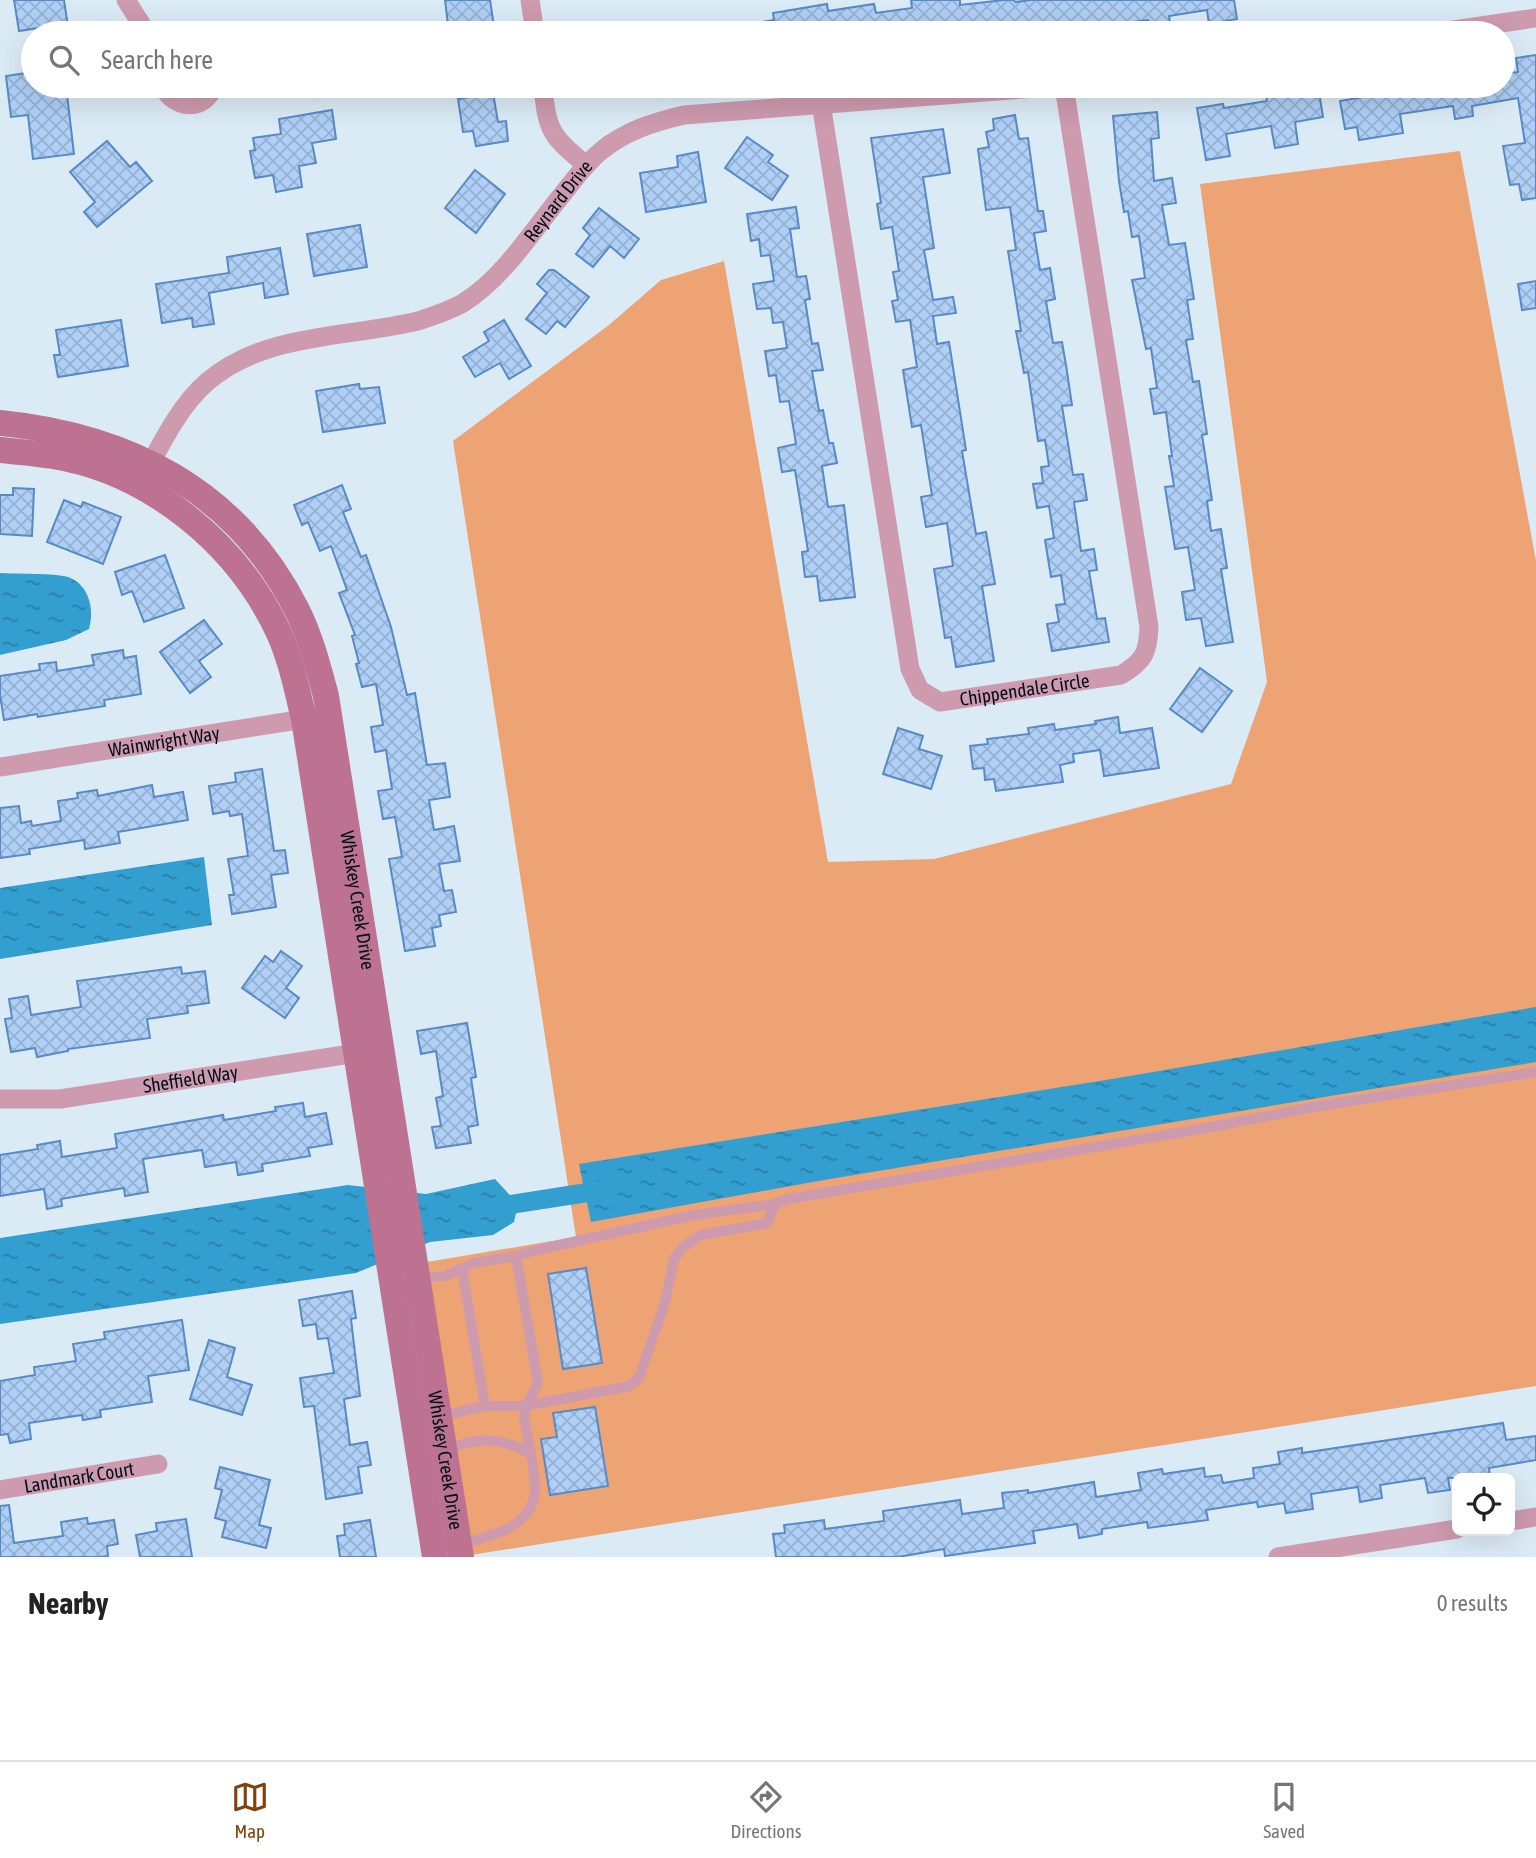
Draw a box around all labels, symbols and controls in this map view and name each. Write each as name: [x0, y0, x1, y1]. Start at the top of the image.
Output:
search box: [21, 21, 1515, 98]
icon: search: [45, 41, 83, 79]
text: Search here: [101, 45, 213, 75]
street label: Reynard Drive: [519, 155, 597, 246]
street label: Chippendale Circle: [958, 669, 1091, 710]
street label: Wainwright Way: [107, 721, 221, 761]
street label: Whiskey Creek Drive: [336, 829, 380, 971]
street label: Sheffield Way: [142, 1061, 240, 1097]
street label: Whiskey Creek Drive: [424, 1389, 468, 1531]
street label: Landmark Court: [22, 1457, 136, 1497]
map controls: [1452, 1473, 1515, 1536]
button: locate: [1452, 1473, 1515, 1536]
text: Nearby: [28, 1586, 108, 1620]
text: 0 results: [1437, 1590, 1508, 1616]
tab: Map: [231, 1778, 269, 1842]
tab: Directions: [731, 1778, 801, 1842]
tab: Saved: [1263, 1778, 1305, 1842]

